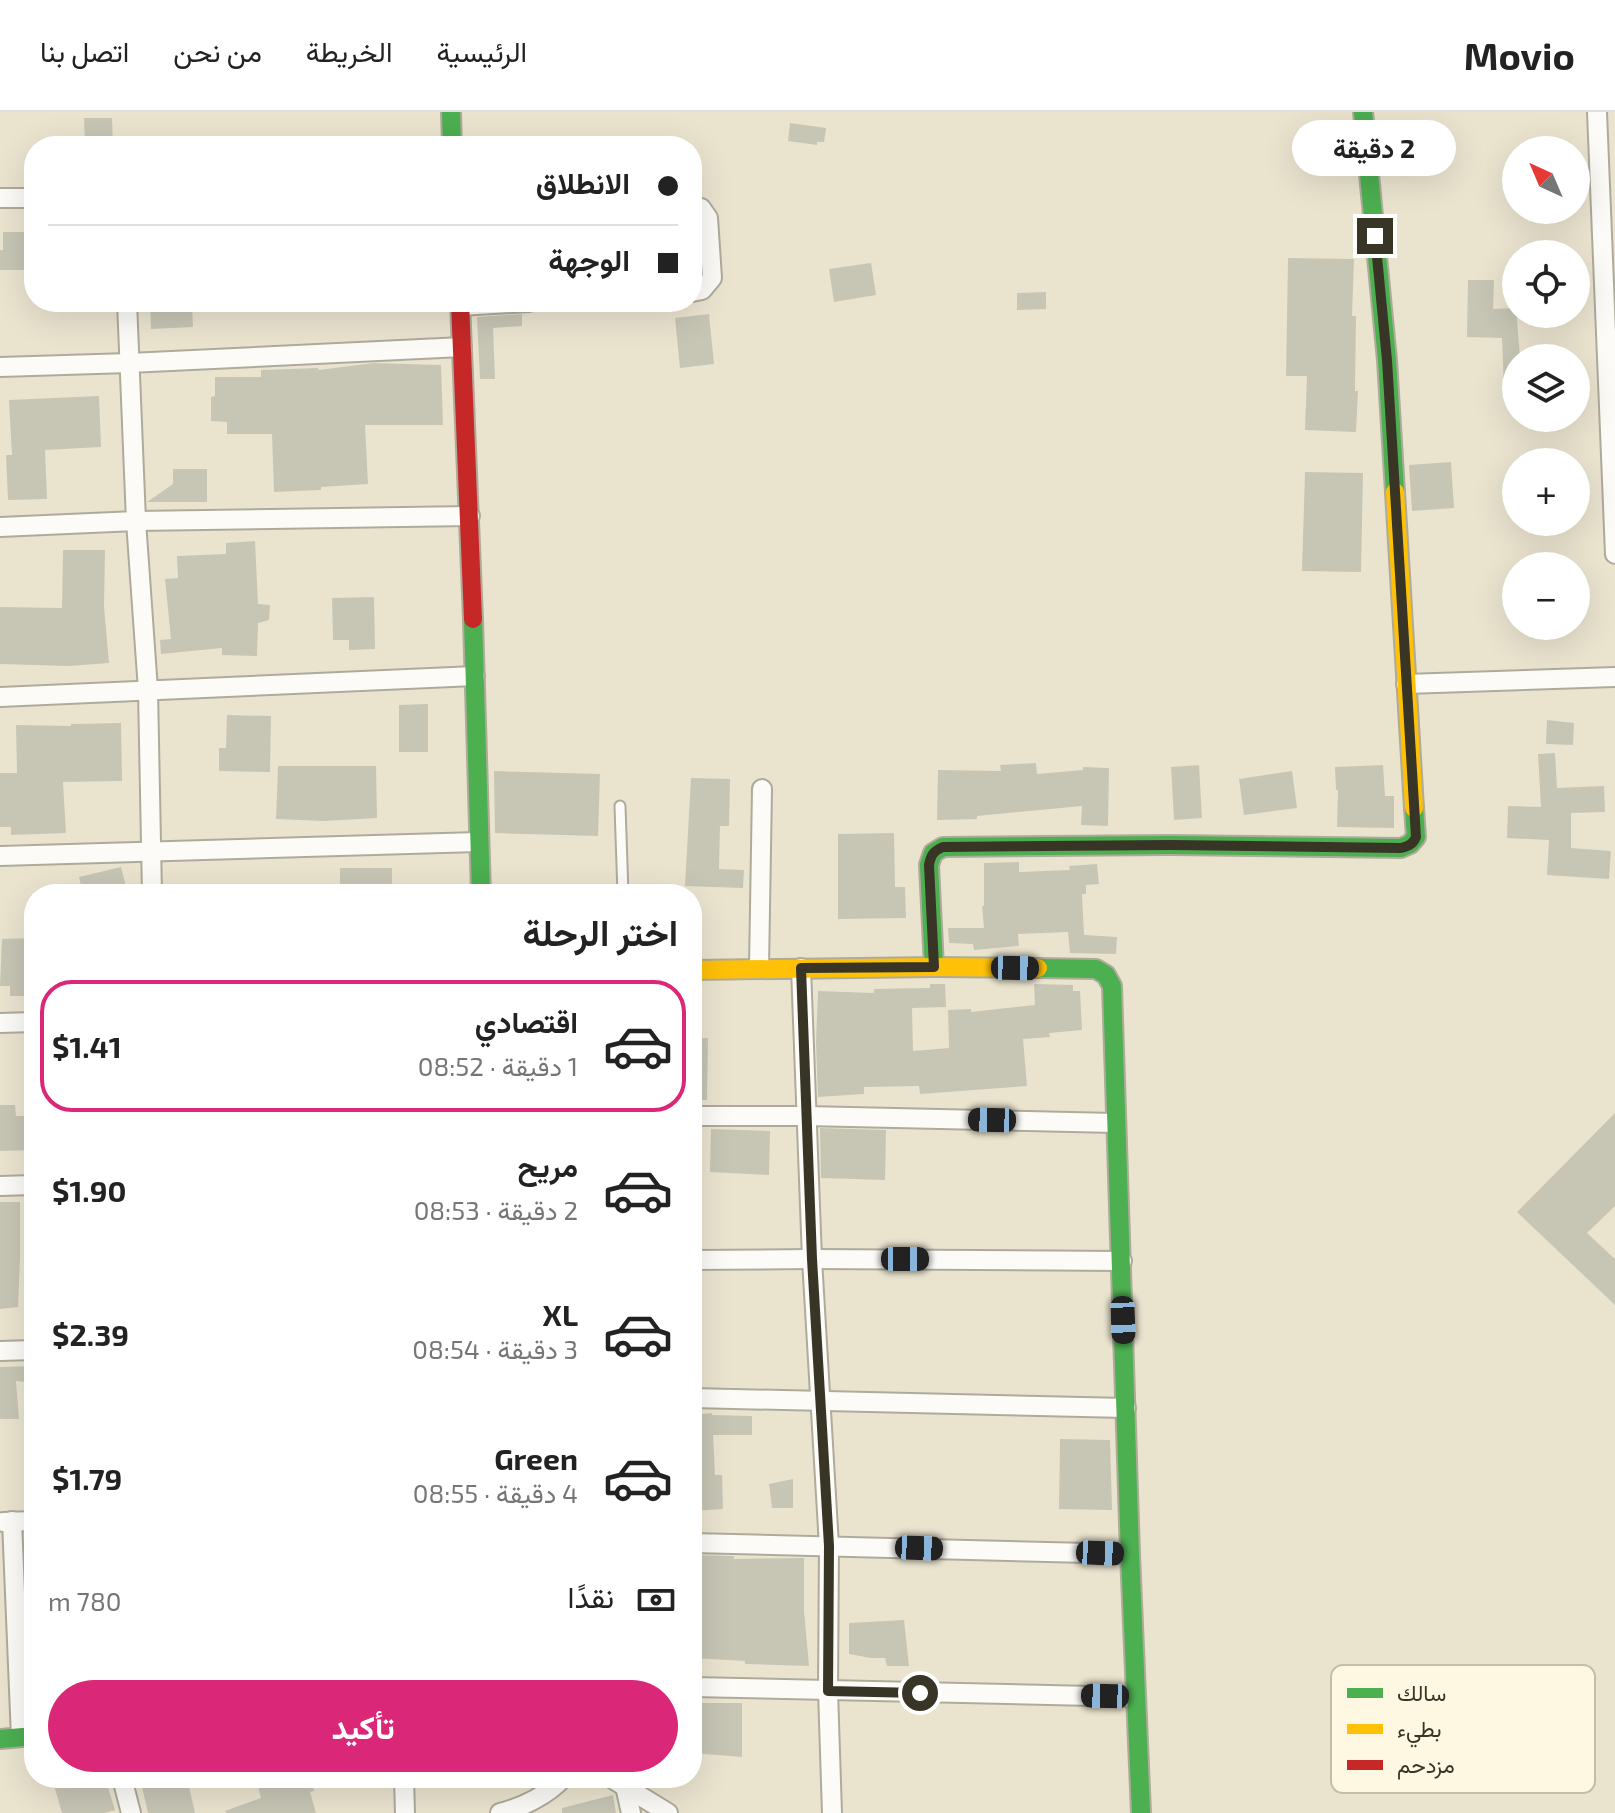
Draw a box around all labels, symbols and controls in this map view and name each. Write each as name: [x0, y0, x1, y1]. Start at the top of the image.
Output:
text: Movio: [1464, 32, 1575, 78]
text: اتصل بنا: [40, 34, 129, 68]
text: من نحن: [173, 34, 262, 68]
text: الخريطة: [306, 34, 392, 68]
text: الرئيسية: [436, 34, 527, 68]
callout: 2 دقيقة: [1293, 120, 1457, 176]
text: 2 دقيقة: [1333, 132, 1415, 163]
north arrow: [1502, 136, 1590, 224]
map controls: [1502, 136, 1590, 640]
text: الانطلاق: [536, 164, 630, 200]
route end: [1357, 218, 1393, 254]
button: locate: [1502, 240, 1590, 328]
text: الوجهة: [548, 241, 630, 277]
button: layers: [1502, 344, 1590, 432]
button: +: [1502, 448, 1590, 536]
button: −: [1502, 552, 1590, 640]
text: اختر الرحلة: [523, 910, 678, 953]
car: [991, 956, 1039, 980]
text: اقتصادي: [475, 1003, 578, 1039]
icon: car: [602, 1010, 674, 1082]
text: $1.41: [52, 1028, 122, 1064]
text: 1 دقيقة · 08:52: [418, 1050, 578, 1081]
car: [968, 1108, 1016, 1132]
text: مريح: [518, 1147, 578, 1183]
icon: car: [602, 1154, 674, 1226]
text: $1.90: [52, 1172, 126, 1208]
text: 2 دقيقة · 08:53: [414, 1194, 578, 1225]
car: [881, 1247, 929, 1271]
text: XL: [543, 1296, 578, 1332]
car: [1110, 1296, 1136, 1344]
icon: car: [602, 1298, 674, 1370]
text: $2.39: [52, 1316, 129, 1352]
text: 3 دقيقة · 08:54: [412, 1333, 578, 1364]
text: Green: [494, 1440, 578, 1476]
icon: car: [602, 1442, 674, 1514]
text: $1.79: [52, 1460, 122, 1496]
text: 4 دقيقة · 08:55: [413, 1477, 578, 1508]
car: [895, 1535, 943, 1561]
car: [1076, 1540, 1124, 1566]
text: نقدًا: [568, 1578, 614, 1614]
icon: cash: [634, 1578, 678, 1622]
text: 780 m: [48, 1585, 121, 1616]
legend: [1331, 1665, 1595, 1793]
route start: [902, 1675, 938, 1711]
text: سالك: [1397, 1679, 1446, 1705]
button: تأكيد: [48, 1680, 678, 1772]
car: [1081, 1684, 1129, 1708]
text: بطيء: [1397, 1715, 1442, 1748]
text: مزدحم: [1397, 1751, 1455, 1780]

